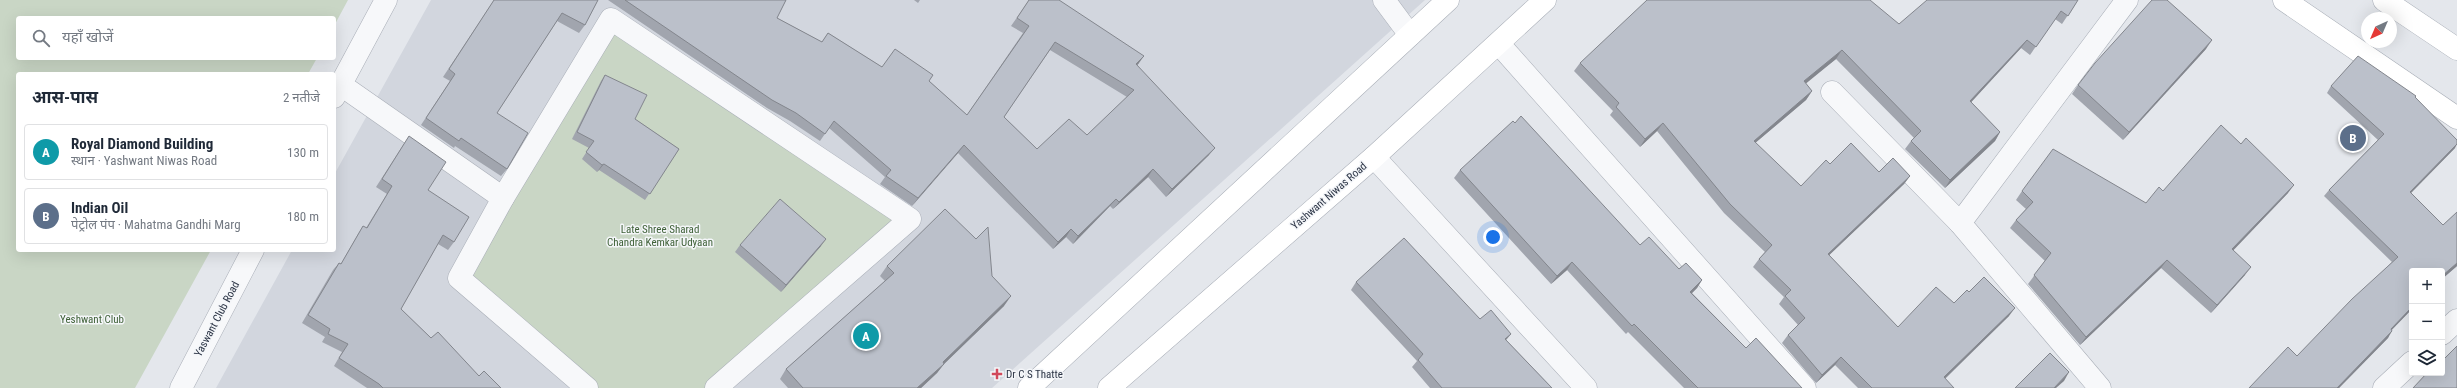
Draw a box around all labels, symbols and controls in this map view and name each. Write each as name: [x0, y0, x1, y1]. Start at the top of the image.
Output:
north arrow: [2361, 12, 2397, 48]
search box: [16, 16, 336, 60]
icon: search: [30, 27, 52, 49]
text: यहाँ खोजें: [62, 28, 113, 46]
text: आस-पास: [32, 87, 98, 107]
text: 2 नतीजे: [283, 90, 320, 105]
pin: B: [2340, 123, 2366, 153]
text: Royal Diamond Building: [71, 135, 213, 153]
text: A: [42, 145, 50, 160]
text: 130 m: [287, 145, 319, 160]
text: स्थान · Yashwant Niwas Road: [71, 153, 217, 168]
street label: Yashwant Niwas Road: [1289, 160, 1369, 232]
text: Indian Oil: [71, 199, 128, 217]
text: B: [42, 209, 50, 224]
text: 180 m: [287, 209, 319, 224]
text: पेट्रोल पंप · Mahatma Gandhi Marg: [71, 217, 241, 232]
park label: Late Shree Sharad Chandra Kemkar Udyaan: [607, 223, 713, 249]
your location: [1483, 227, 1503, 247]
map controls: [2409, 268, 2445, 376]
button: +: [2409, 268, 2445, 304]
street label: Yaswant Club Road: [192, 279, 242, 359]
button: −: [2409, 304, 2445, 340]
park label: Yeshwant Club: [60, 313, 124, 326]
pin: A: [853, 321, 879, 351]
button: layers: [2409, 340, 2445, 376]
marker: Dr C S Thatte: [991, 368, 1003, 380]
place label: Dr C S Thatte: [1006, 368, 1063, 381]

